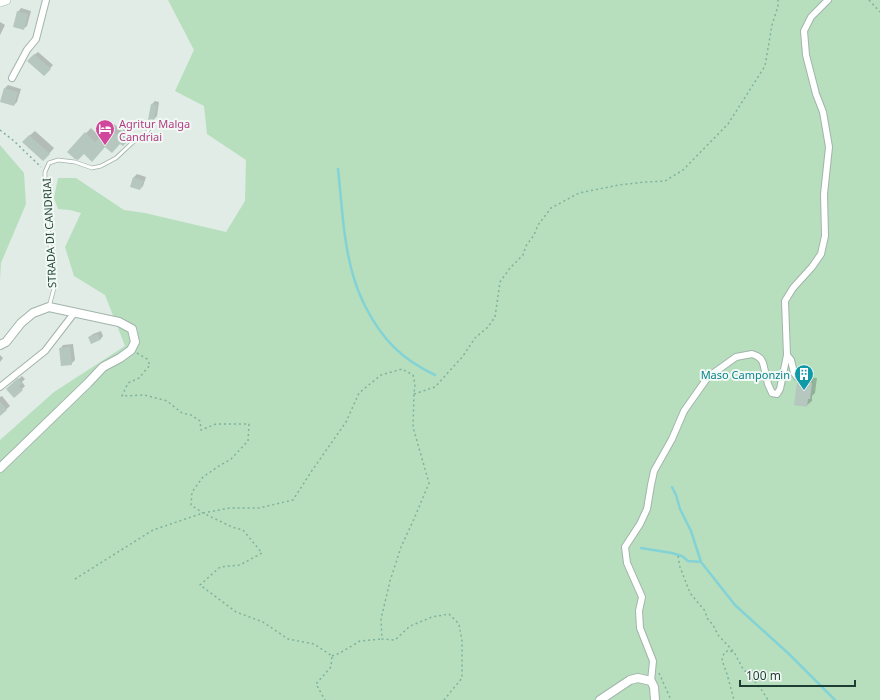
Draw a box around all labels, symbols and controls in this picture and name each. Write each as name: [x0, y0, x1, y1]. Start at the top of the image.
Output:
place label: Agritur Malga Candriai: [119, 116, 190, 144]
hotel icon: Agritur Malga Candriai: [94, 118, 116, 146]
street label: STRADA DI CANDRIAI: [39, 177, 59, 288]
building icon: Maso Camponzin: [793, 363, 815, 391]
place label: Maso Camponzin: [701, 367, 790, 382]
scale bar: [740, 662, 855, 688]
text: 100 m: [746, 667, 781, 684]

